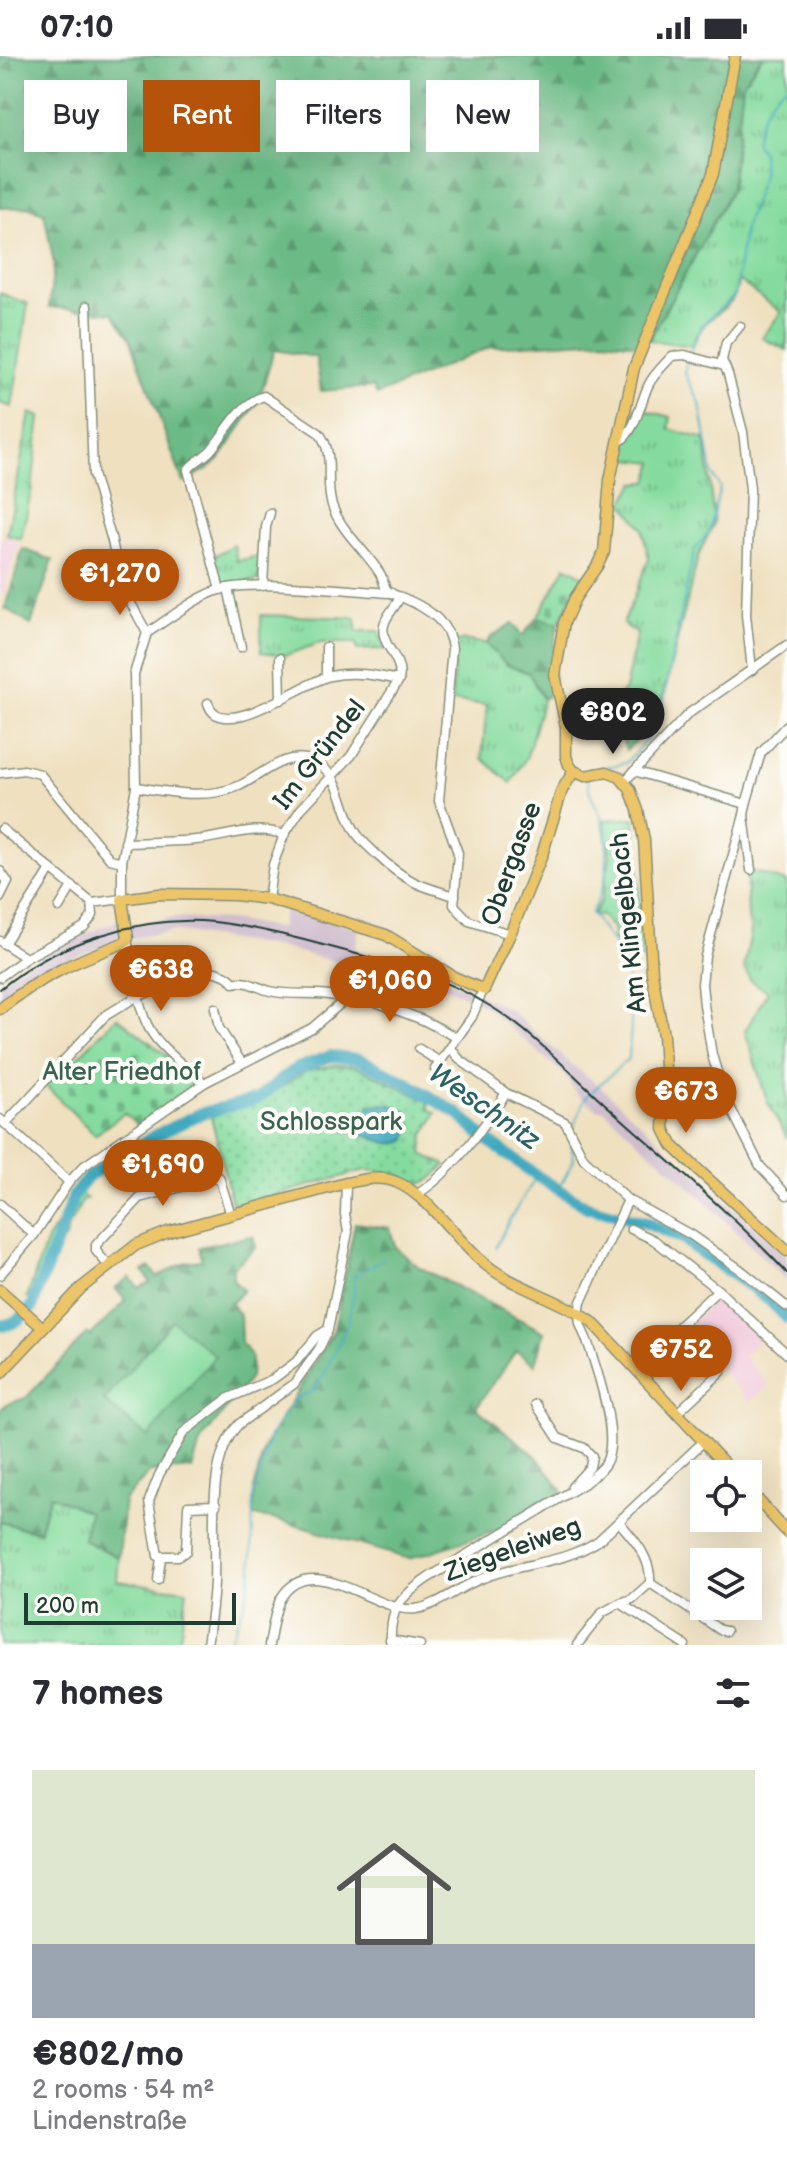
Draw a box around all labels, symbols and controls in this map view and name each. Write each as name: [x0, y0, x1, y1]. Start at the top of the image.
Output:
text: 07:10: [40, 10, 114, 46]
chip: Buy: [24, 80, 127, 152]
chip: Rent: [143, 80, 260, 152]
chip: Filters: [276, 80, 410, 152]
chip: New: [426, 80, 539, 152]
pin: €1,270: [55, 549, 185, 617]
text: €1,270: [79, 559, 161, 590]
pin: €802: [566, 688, 660, 756]
street label: Im Gründel: [267, 694, 373, 816]
text: €802: [579, 698, 647, 729]
street label: Obergasse: [475, 798, 549, 930]
street label: Am Klingelbach: [604, 831, 654, 1015]
pin: €638: [114, 945, 208, 1013]
text: €638: [128, 955, 194, 986]
pin: €1,060: [325, 956, 455, 1024]
text: €1,060: [348, 966, 432, 997]
park label: Alter Friedhof: [42, 1057, 202, 1088]
water label: Weschnitz: [422, 1057, 546, 1158]
pin: €673: [639, 1067, 733, 1135]
text: €673: [654, 1077, 718, 1108]
park label: Schlosspark: [260, 1107, 402, 1138]
pin: €1,690: [98, 1140, 228, 1208]
text: €1,690: [121, 1150, 205, 1181]
pin: €752: [634, 1325, 728, 1393]
text: €752: [649, 1335, 713, 1366]
map controls: [690, 1460, 762, 1620]
button: locate: [690, 1460, 762, 1532]
street label: Ziegeleiweg: [440, 1511, 585, 1589]
button: layers: [690, 1548, 762, 1620]
scale bar: [24, 1589, 236, 1625]
text: 200 m: [36, 1593, 99, 1620]
icon: filters: [711, 1671, 755, 1715]
text: 7 homes: [32, 1673, 163, 1714]
icon: home: [322, 1822, 466, 1966]
text: €802/mo: [32, 2034, 184, 2075]
text: 2 rooms · 54 m²: [32, 2075, 215, 2106]
text: Lindenstraße: [32, 2106, 187, 2137]

